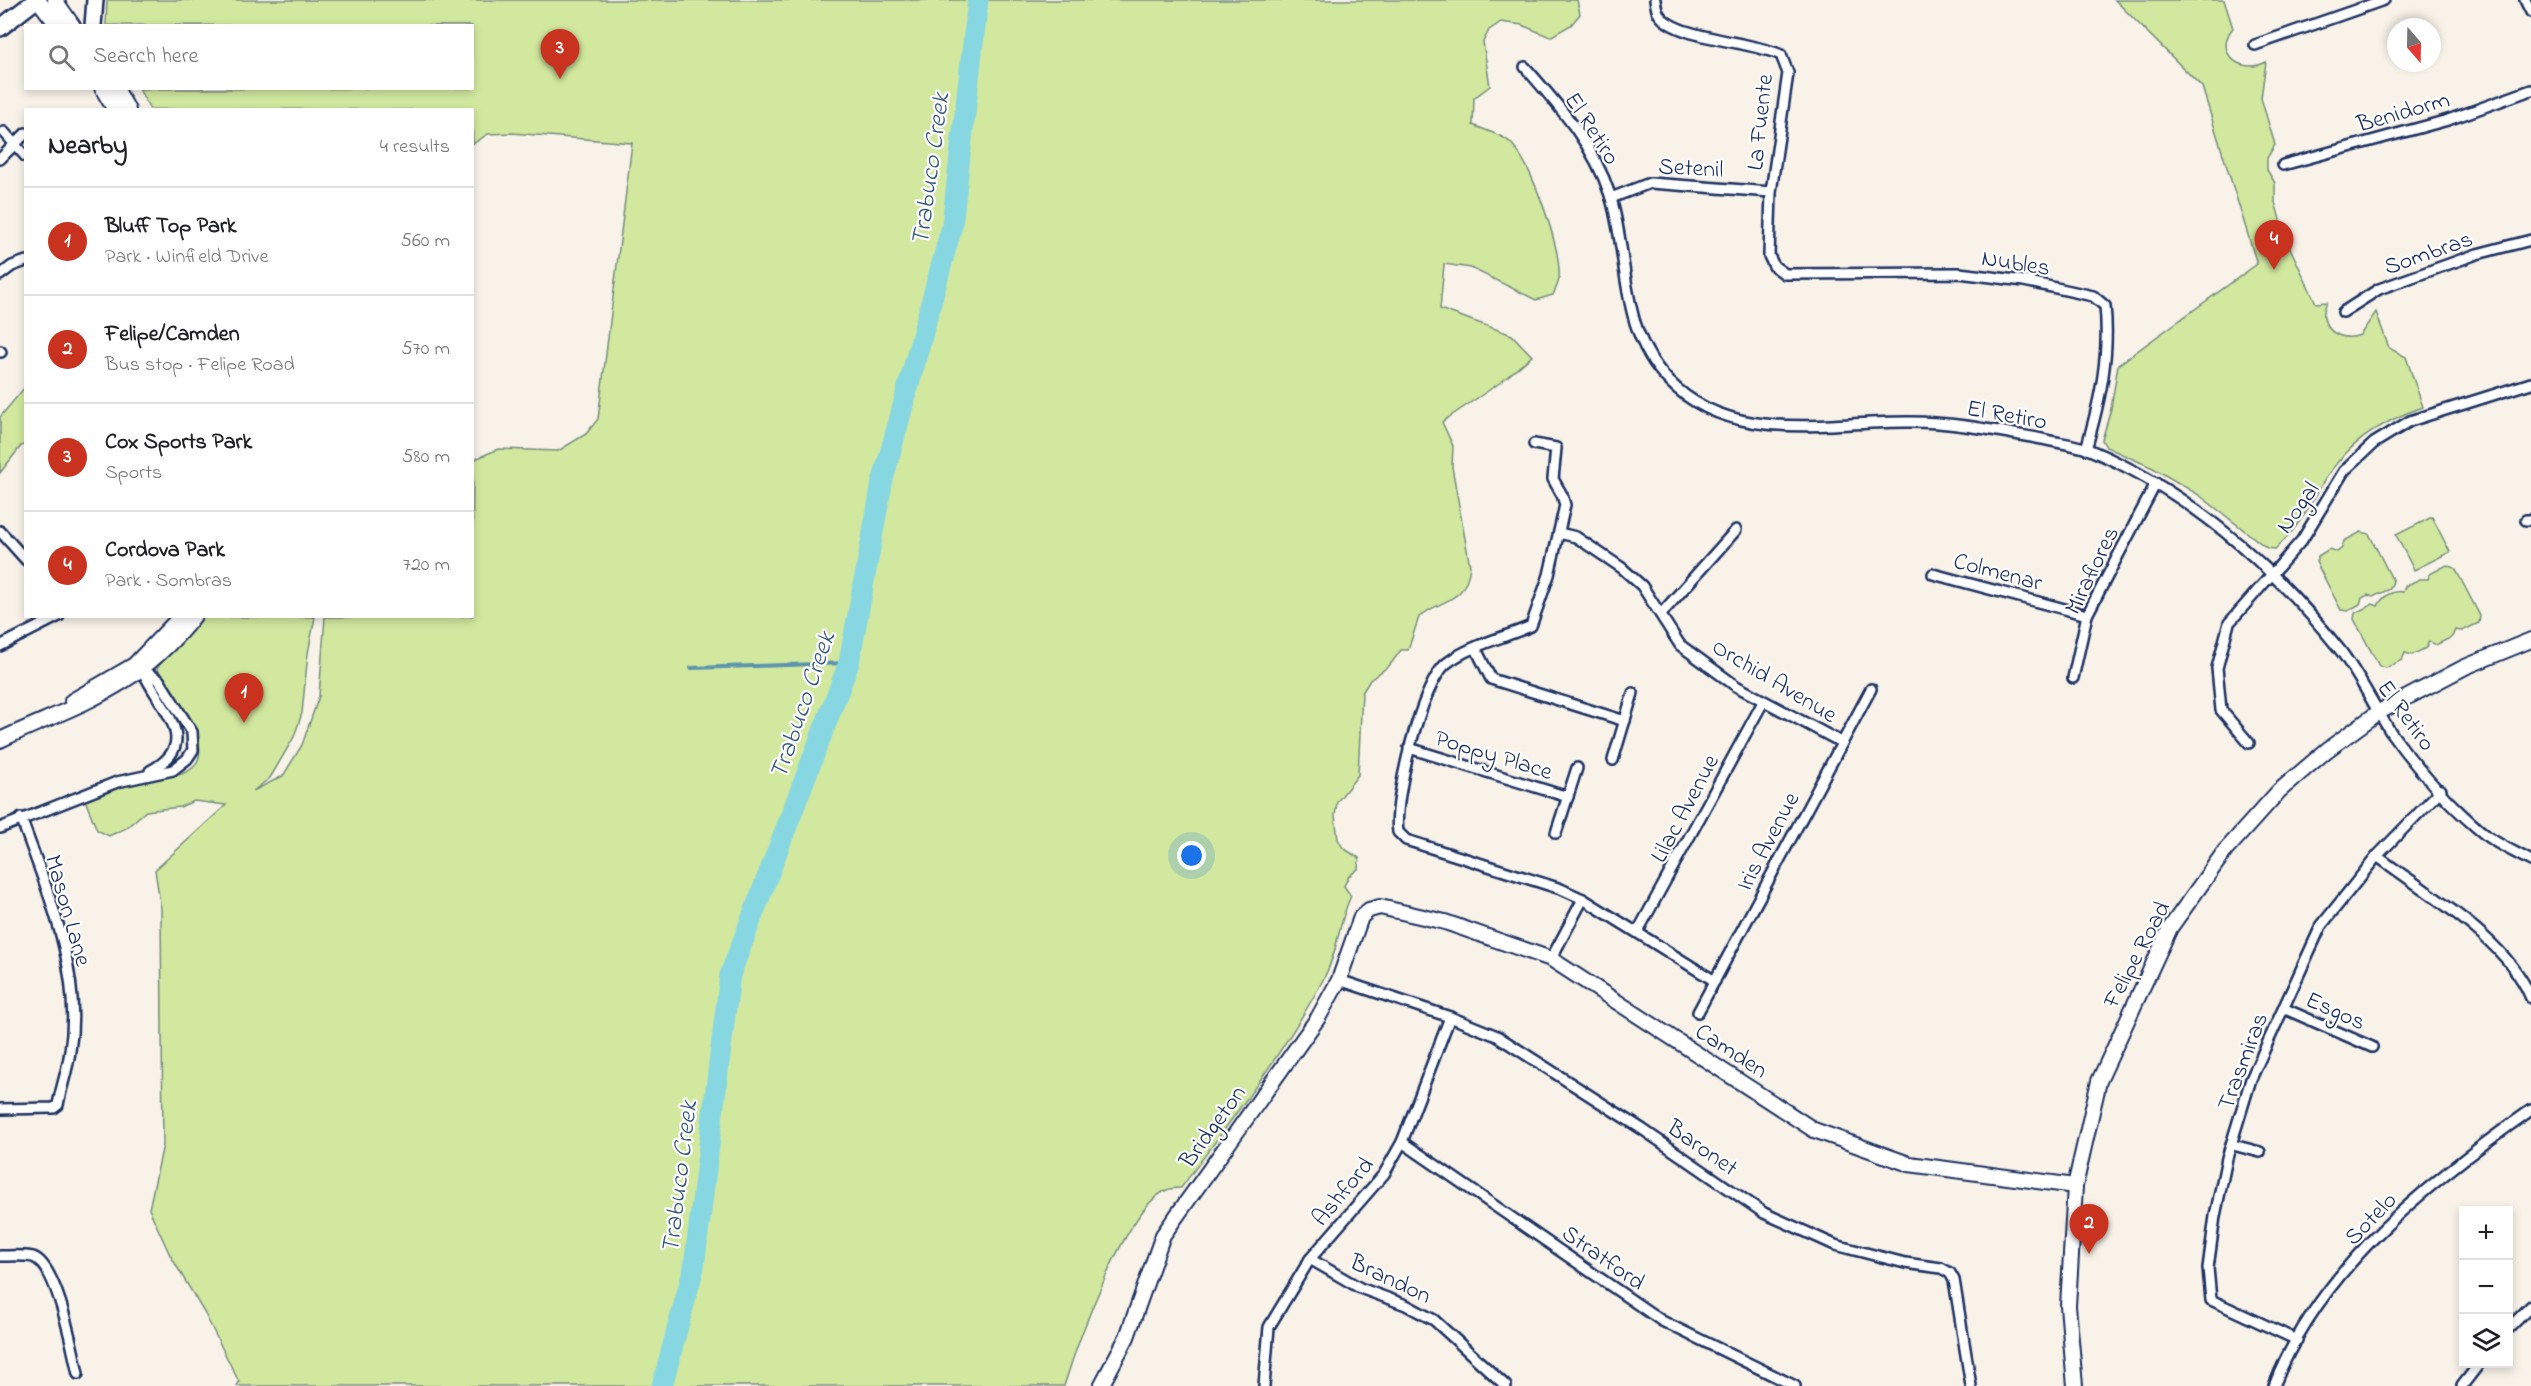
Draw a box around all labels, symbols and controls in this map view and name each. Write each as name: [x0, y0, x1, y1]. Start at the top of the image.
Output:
north arrow: [2387, 18, 2441, 72]
search box: [24, 24, 474, 90]
pin: 3: [540, 29, 580, 79]
icon: search: [45, 41, 78, 74]
text: Search here: [93, 41, 198, 73]
street label: La Fuente: [1739, 72, 1784, 172]
street label: Benidorm: [2352, 83, 2454, 144]
street label: El Retiro: [1554, 86, 1628, 173]
water label: Trabuco Creek: [902, 89, 962, 248]
text: Nearby: [48, 128, 127, 166]
text: 4 results: [380, 133, 450, 162]
street label: Setenil: [1657, 150, 1724, 189]
text: Bluff Top Park: [105, 211, 236, 243]
pin: 4: [2254, 220, 2294, 270]
street label: Sombras: [2380, 223, 2478, 286]
text: 1: [64, 227, 71, 256]
text: 560 m: [401, 227, 450, 256]
street label: Nubles: [1979, 242, 2052, 287]
text: Park · Winfield Drive: [105, 243, 269, 272]
text: Felipe/Camden: [105, 319, 240, 351]
text: 2: [63, 335, 72, 364]
text: 570 m: [401, 335, 450, 364]
text: Bus stop · Felipe Road: [105, 351, 295, 380]
street label: El Retiro: [1964, 392, 2049, 441]
text: Cox Sports Park: [105, 427, 252, 459]
text: 3: [63, 443, 72, 472]
text: 580 m: [402, 443, 450, 472]
text: Sports: [105, 459, 162, 488]
street label: Nogal: [2269, 475, 2330, 542]
street label: Miraflores: [2057, 521, 2130, 621]
text: Cordova Park: [105, 535, 225, 567]
street label: Colmenar: [1949, 545, 2046, 602]
text: 4: [63, 551, 72, 580]
text: 720 m: [403, 551, 450, 580]
text: Park · Sombras: [105, 567, 232, 596]
water label: Trabuco Creek: [761, 625, 847, 785]
street label: Orchid Avenue: [1704, 631, 1843, 734]
street label: El Retiro: [2367, 673, 2443, 759]
pin: 1: [224, 674, 264, 723]
street label: Poppy Place: [1430, 722, 1557, 792]
street label: Lilac Avenue: [1643, 748, 1730, 870]
street label: Iris Avenue: [1729, 786, 1810, 898]
your location: [1177, 841, 1206, 870]
street label: Mason Lane: [34, 851, 99, 971]
street label: Felipe Road: [2095, 895, 2181, 1016]
street label: Esgos: [2299, 984, 2371, 1041]
street label: Trasmiras: [2210, 1008, 2279, 1116]
street label: Camden: [1687, 1015, 1774, 1089]
street label: Bridgeton: [1171, 1079, 1256, 1177]
water label: Trabuco Creek: [653, 1097, 709, 1256]
street label: Baronet: [1658, 1111, 1744, 1186]
street label: Ashford: [1304, 1150, 1384, 1235]
street label: Sotelo: [2337, 1185, 2406, 1255]
pin: 2: [2070, 1204, 2108, 1254]
map controls: [2459, 1206, 2513, 1368]
button: +: [2459, 1206, 2513, 1260]
street label: Stratford: [1554, 1217, 1652, 1301]
street label: Brandon: [1343, 1246, 1436, 1314]
button: −: [2459, 1260, 2513, 1314]
button: layers: [2459, 1314, 2513, 1368]

